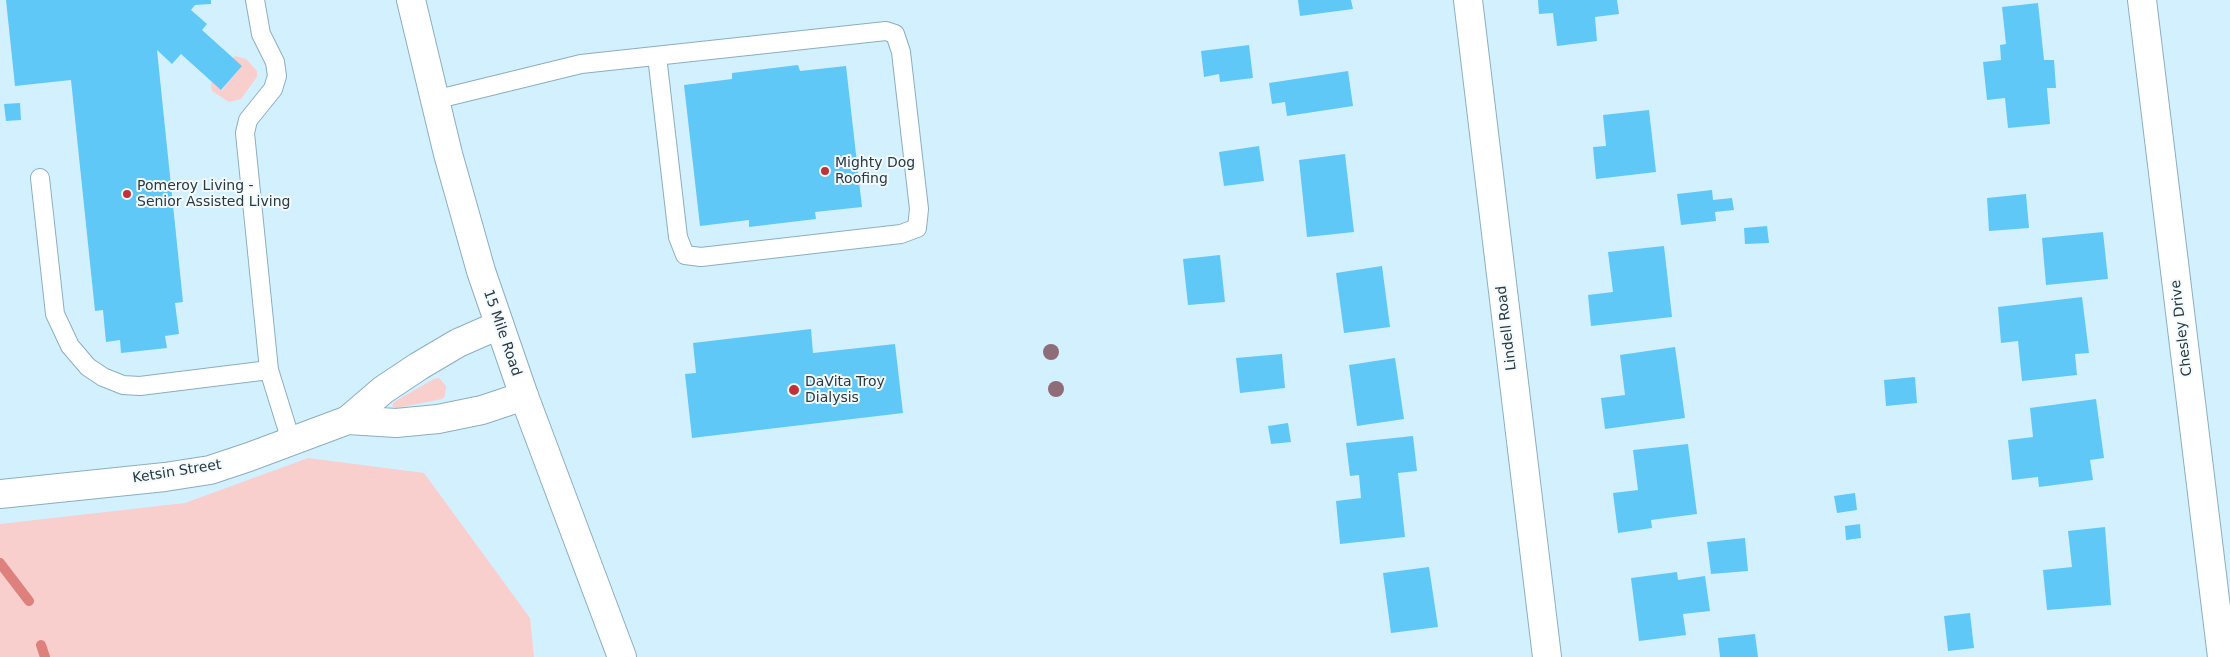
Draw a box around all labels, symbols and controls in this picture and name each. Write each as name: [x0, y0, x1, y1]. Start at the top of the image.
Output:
place label: Mighty Dog Roofing: [835, 155, 915, 188]
marker: Mighty Dog Roofing: [819, 165, 831, 177]
place label: Pomeroy Living - Senior Assisted Living: [137, 178, 290, 210]
marker: Pomeroy Living - Senior Assisted Living: [121, 188, 133, 200]
street label: Chesley Drive: [2168, 279, 2196, 377]
street label: Lindell Road: [1493, 285, 1521, 371]
street label: 15 Mile Road: [479, 288, 525, 378]
place label: DaVita Troy Dialysis: [805, 374, 885, 407]
marker: DaVita Troy Dialysis: [787, 383, 801, 397]
street label: Ketsin Street: [131, 457, 223, 487]

